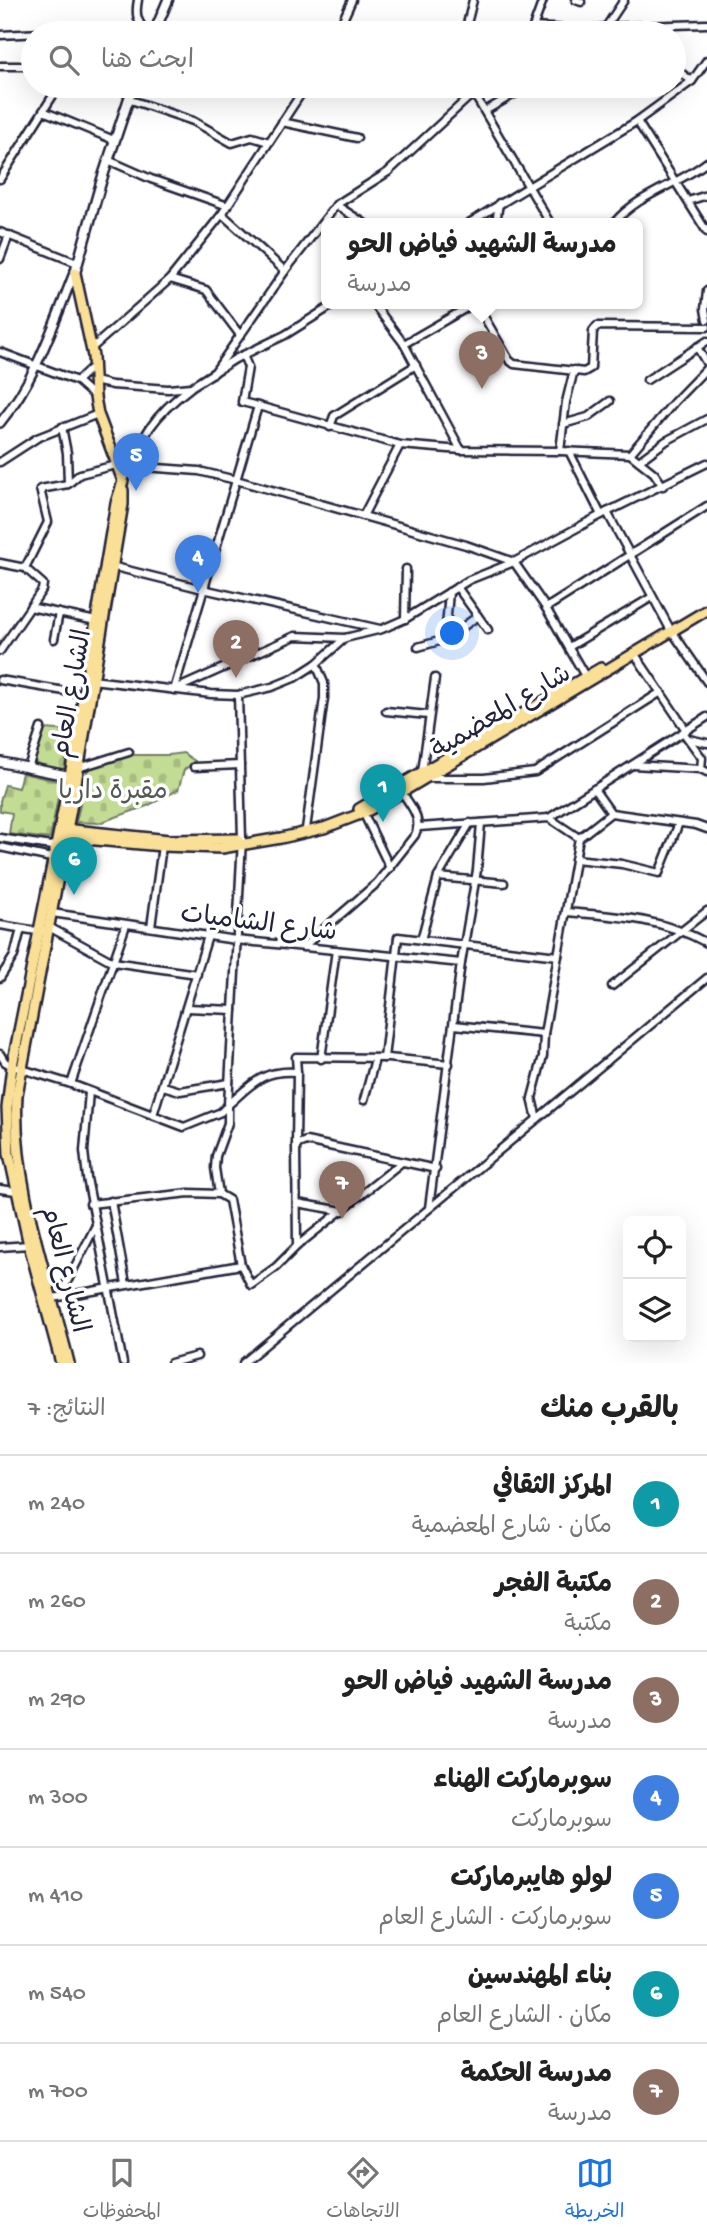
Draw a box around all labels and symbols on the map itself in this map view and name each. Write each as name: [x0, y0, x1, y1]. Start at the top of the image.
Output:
pin: 3: [459, 331, 505, 389]
pin: 5: [113, 433, 159, 491]
pin: 4: [175, 535, 221, 593]
your location: [435, 616, 469, 650]
pin: 2: [213, 620, 259, 678]
street label: الشارع العام: [48, 627, 101, 760]
street label: شارع المعضمية: [427, 660, 578, 768]
pin: 1: [360, 764, 406, 822]
park label: مقبرة داريا: [58, 778, 168, 809]
pin: 6: [51, 837, 97, 895]
street label: شارع الشاميات: [178, 900, 339, 950]
pin: 7: [319, 1161, 365, 1219]
street label: الشارع العام: [32, 1203, 93, 1337]

